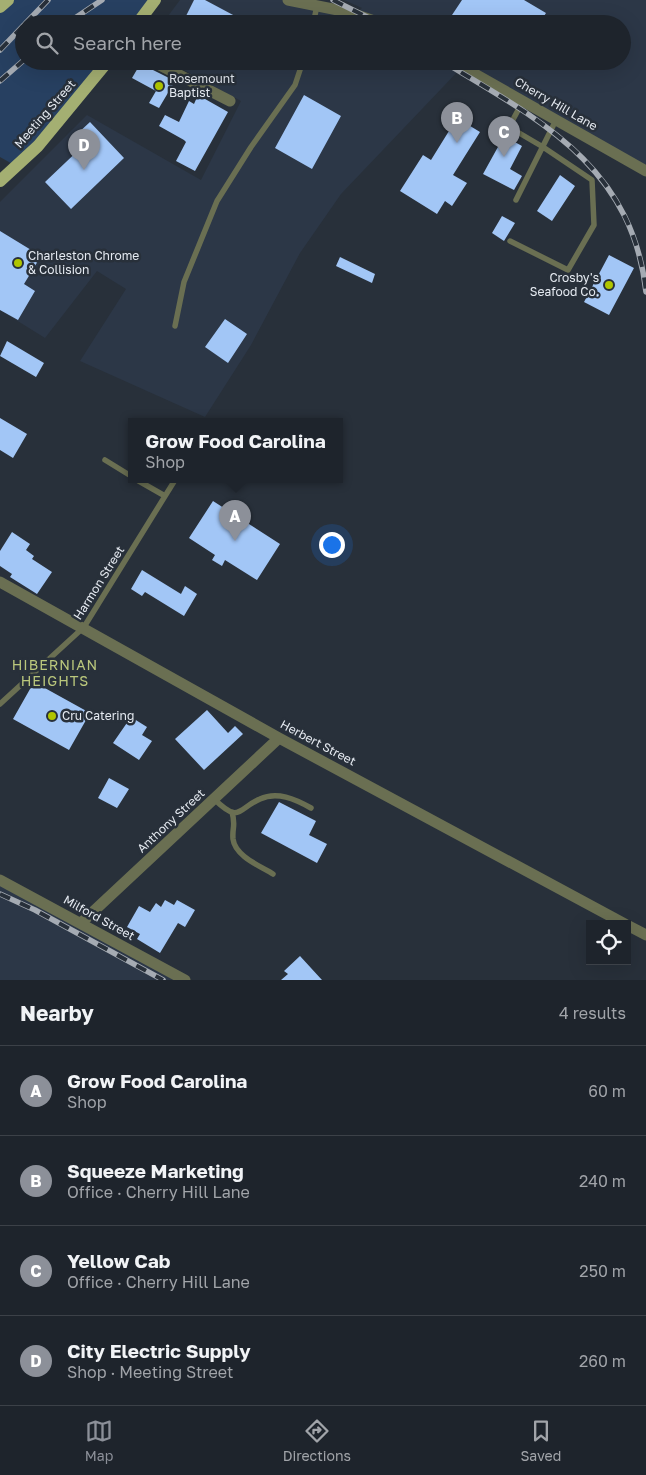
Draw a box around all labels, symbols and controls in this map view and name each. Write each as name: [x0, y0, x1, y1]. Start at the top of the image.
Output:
search box: [15, 15, 631, 70]
icon: search: [33, 29, 61, 57]
text: Search here: [73, 31, 182, 54]
place label: Rosemount Baptist: [169, 71, 235, 100]
street label: Cherry Hill Lane: [512, 74, 600, 133]
street label: Meeting Street: [11, 76, 78, 151]
marker: Rosemount Baptist: [153, 80, 165, 92]
pin: B: [441, 102, 473, 143]
pin: C: [488, 116, 520, 157]
pin: D: [68, 129, 100, 170]
place label: Charleston Chrome & Collision: [28, 248, 139, 277]
marker: Charleston Chrome & Collision: [12, 257, 24, 269]
place label: Crosby's Seafood Co.: [530, 270, 599, 299]
marker: Crosby's Seafood Co.: [603, 279, 615, 291]
popup: [128, 418, 343, 483]
text: Grow Food Carolina: [145, 429, 326, 452]
text: Shop: [145, 452, 185, 472]
pin: A: [219, 500, 251, 541]
your location: [319, 532, 345, 558]
street label: Harmon Street: [70, 543, 127, 622]
district label: HIBERNIAN HEIGHTS: [12, 656, 98, 689]
place label: Cru Catering: [62, 708, 134, 723]
marker: Cru Catering: [46, 710, 58, 722]
street label: Herbert Street: [278, 716, 359, 769]
street label: Anthony Street: [134, 785, 208, 856]
street label: Milford Street: [61, 892, 138, 943]
map controls: [586, 920, 631, 965]
button: locate: [586, 920, 631, 965]
text: Nearby: [20, 1000, 94, 1026]
text: 4 results: [559, 1003, 626, 1023]
text: Grow Food Carolina: [67, 1069, 247, 1092]
text: A: [30, 1081, 42, 1101]
text: 60 m: [588, 1081, 626, 1101]
text: Shop: [67, 1092, 107, 1112]
text: Squeeze Marketing: [67, 1159, 244, 1182]
text: B: [30, 1171, 42, 1191]
text: 240 m: [579, 1171, 626, 1191]
text: Office · Cherry Hill Lane: [67, 1182, 250, 1202]
text: Yellow Cab: [67, 1249, 170, 1272]
text: C: [30, 1261, 42, 1281]
text: 250 m: [579, 1261, 626, 1281]
text: Office · Cherry Hill Lane: [67, 1272, 250, 1292]
text: City Electric Supply: [67, 1339, 251, 1362]
text: D: [30, 1351, 42, 1371]
text: 260 m: [579, 1351, 626, 1371]
text: Shop · Meeting Street: [67, 1362, 233, 1382]
tab: Map: [85, 1417, 113, 1464]
tab: Directions: [283, 1417, 351, 1464]
tab: Saved: [520, 1417, 561, 1464]

